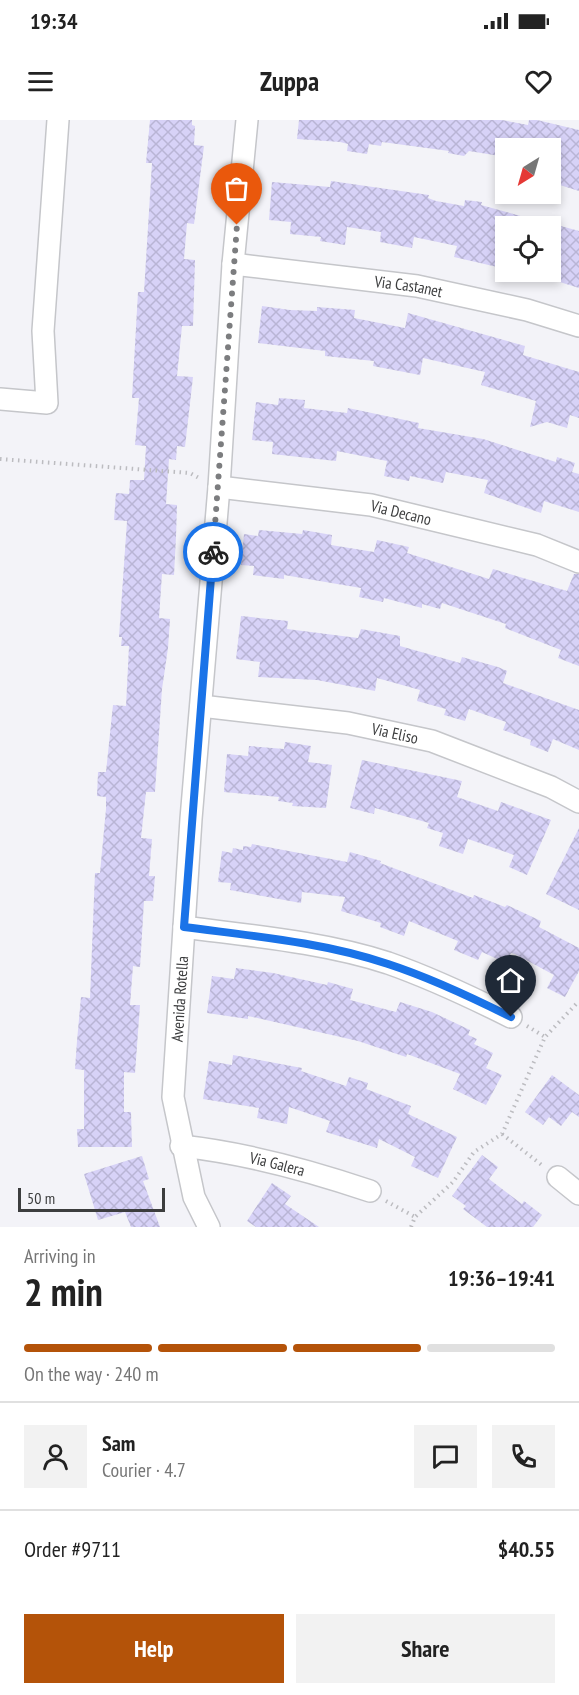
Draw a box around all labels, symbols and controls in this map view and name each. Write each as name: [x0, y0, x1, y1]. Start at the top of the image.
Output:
text: 19:34: [30, 7, 78, 35]
text: Zuppa: [260, 64, 319, 98]
icon: menu: [24, 65, 57, 98]
icon: heart: [522, 65, 555, 98]
north arrow: [495, 138, 561, 204]
map controls: [495, 138, 561, 282]
pin: [211, 163, 262, 225]
icon: bag: [220, 172, 253, 205]
button: locate: [495, 216, 561, 282]
street label: Via Castanet: [373, 271, 445, 301]
street label: Via Decano: [368, 495, 433, 529]
courier: [183, 522, 243, 582]
icon: bike: [197, 536, 230, 569]
street label: Via Eliso: [369, 718, 420, 748]
street label: Avenida Rotella: [167, 955, 192, 1042]
pin: [485, 955, 536, 1017]
icon: home: [494, 964, 527, 997]
street label: Via Galera: [247, 1147, 307, 1180]
scale bar: [18, 1185, 165, 1212]
text: 50 m: [27, 1188, 55, 1208]
text: Arriving in: [24, 1243, 96, 1269]
text: 19:36–19:41: [448, 1264, 555, 1292]
text: 2 min: [24, 1266, 103, 1317]
text: On the way · 240 m: [24, 1361, 159, 1387]
button: person: [24, 1425, 87, 1488]
button: chat: [414, 1425, 477, 1488]
button: phone: [492, 1425, 555, 1488]
text: Sam: [102, 1429, 135, 1457]
text: Courier · 4.7: [102, 1457, 186, 1483]
text: Order #9711: [24, 1535, 121, 1563]
text: $40.55: [498, 1535, 555, 1563]
button: Help: [24, 1614, 284, 1683]
button: Share: [296, 1614, 555, 1683]

